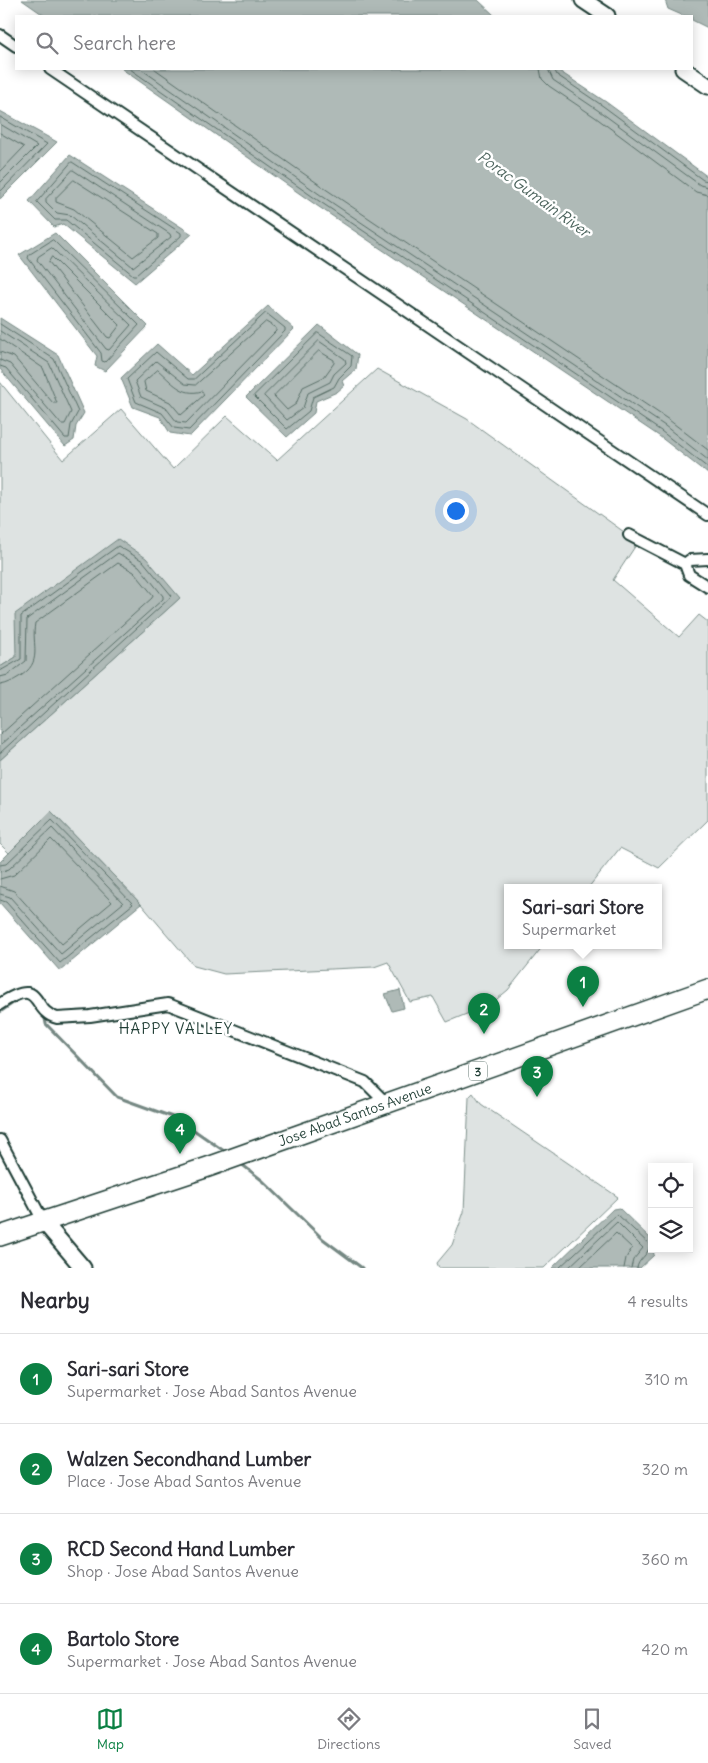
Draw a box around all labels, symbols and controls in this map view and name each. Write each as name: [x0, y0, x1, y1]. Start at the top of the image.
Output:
search box: [15, 15, 693, 70]
icon: search: [33, 29, 61, 57]
text: Search here: [73, 31, 176, 55]
water label: Porac Gumain River: [474, 147, 595, 242]
your location: [443, 498, 469, 524]
popup: [504, 884, 662, 949]
text: Sari-sari Store: [522, 895, 644, 919]
text: Supermarket: [522, 919, 616, 939]
pin: 1: [567, 966, 599, 1007]
pin: 2: [468, 993, 500, 1034]
district label: HAPPY VALLEY: [119, 1019, 233, 1038]
pin: 3: [521, 1056, 553, 1097]
road number: 3: [469, 1062, 487, 1080]
street label: Jose Abad Santos Avenue: [276, 1079, 434, 1150]
pin: 4: [164, 1113, 196, 1154]
map controls: [648, 1163, 693, 1253]
button: locate: [648, 1163, 693, 1208]
button: layers: [648, 1208, 693, 1253]
text: Nearby: [20, 1287, 90, 1314]
text: 4 results: [627, 1291, 688, 1311]
text: Sari-sari Store: [67, 1357, 189, 1381]
text: 1: [33, 1369, 39, 1389]
text: 310 m: [644, 1369, 688, 1389]
text: Supermarket · Jose Abad Santos Avenue: [67, 1381, 357, 1401]
text: Walzen Secondhand Lumber: [67, 1447, 311, 1471]
text: 2: [32, 1459, 40, 1479]
text: 320 m: [642, 1459, 688, 1479]
text: Place · Jose Abad Santos Avenue: [67, 1471, 301, 1491]
text: RCD Second Hand Lumber: [67, 1537, 295, 1561]
text: 3: [31, 1549, 41, 1569]
text: 360 m: [641, 1549, 688, 1569]
text: Shop · Jose Abad Santos Avenue: [67, 1561, 299, 1581]
text: Bartolo Store: [67, 1627, 179, 1651]
text: 4: [31, 1639, 41, 1659]
text: 420 m: [642, 1639, 688, 1659]
text: Supermarket · Jose Abad Santos Avenue: [67, 1651, 357, 1671]
tab: Map: [96, 1705, 124, 1753]
tab: Directions: [317, 1705, 380, 1753]
tab: Saved: [573, 1705, 612, 1753]

